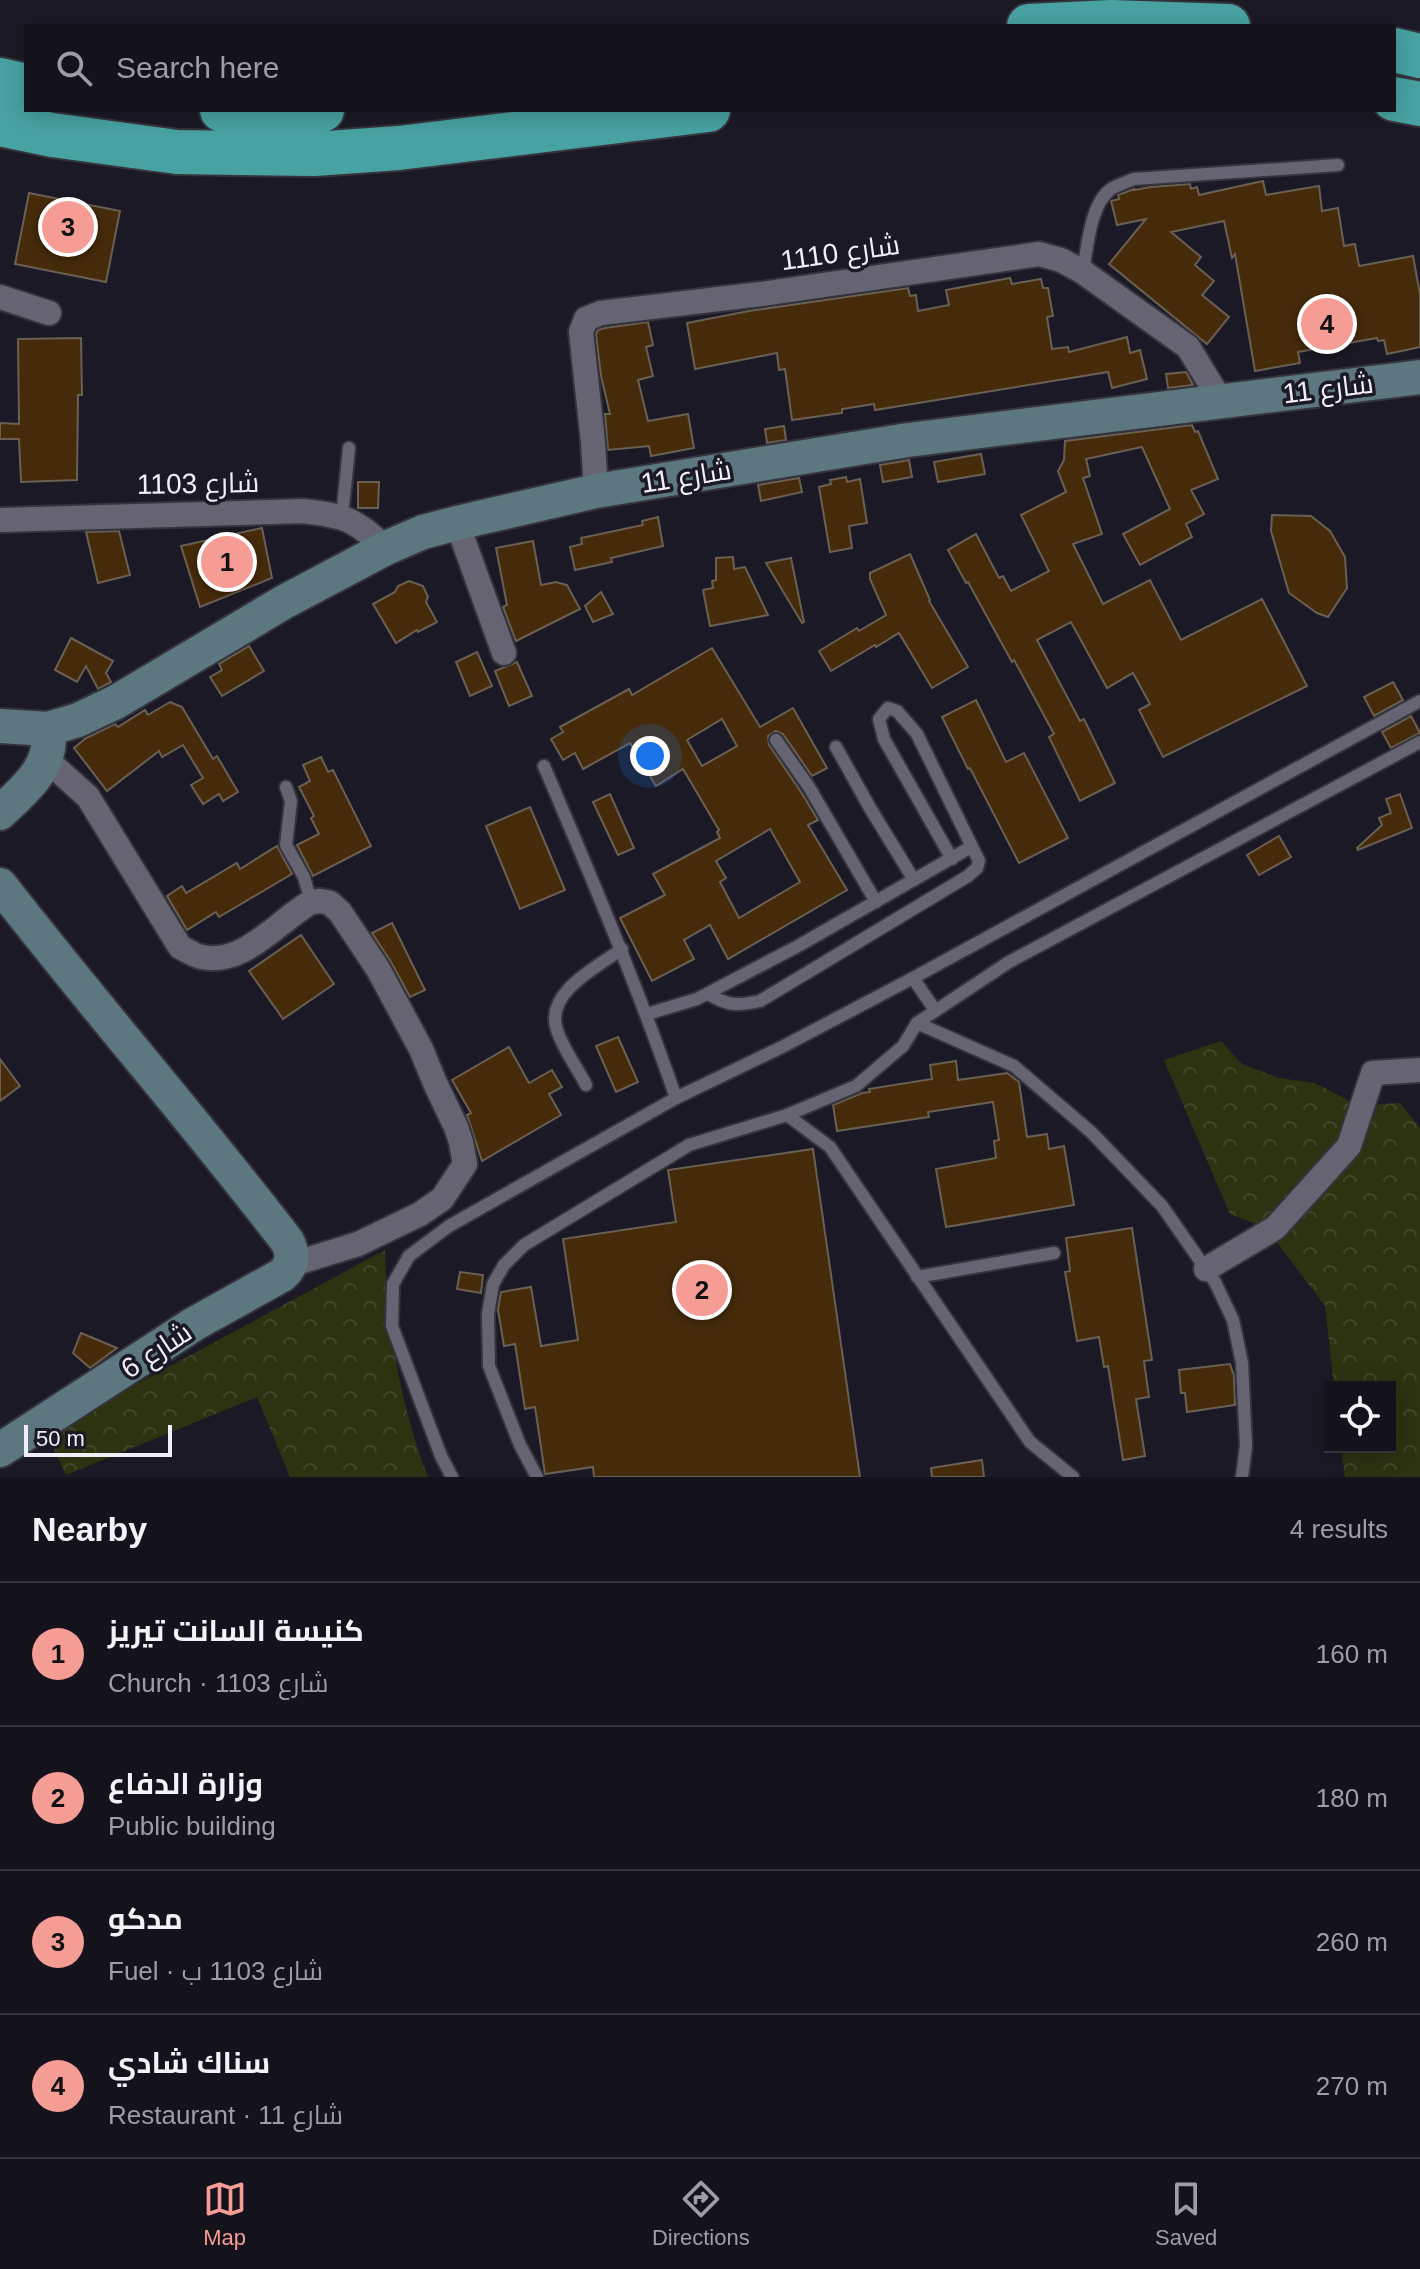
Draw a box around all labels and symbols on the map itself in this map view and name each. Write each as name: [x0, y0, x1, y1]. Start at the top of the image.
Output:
pin: 3: [42, 197, 94, 257]
street label: شارع 1110: [778, 229, 902, 279]
pin: 4: [1301, 294, 1353, 354]
street label: شارع 11: [1281, 368, 1376, 412]
street label: شارع 11: [639, 454, 734, 502]
street label: شارع 1103: [137, 467, 259, 503]
pin: 1: [201, 532, 253, 592]
your location: [630, 736, 670, 776]
pin: 2: [676, 1260, 728, 1320]
street label: شارع 6: [115, 1316, 199, 1387]
scale bar: [24, 1421, 172, 1457]

